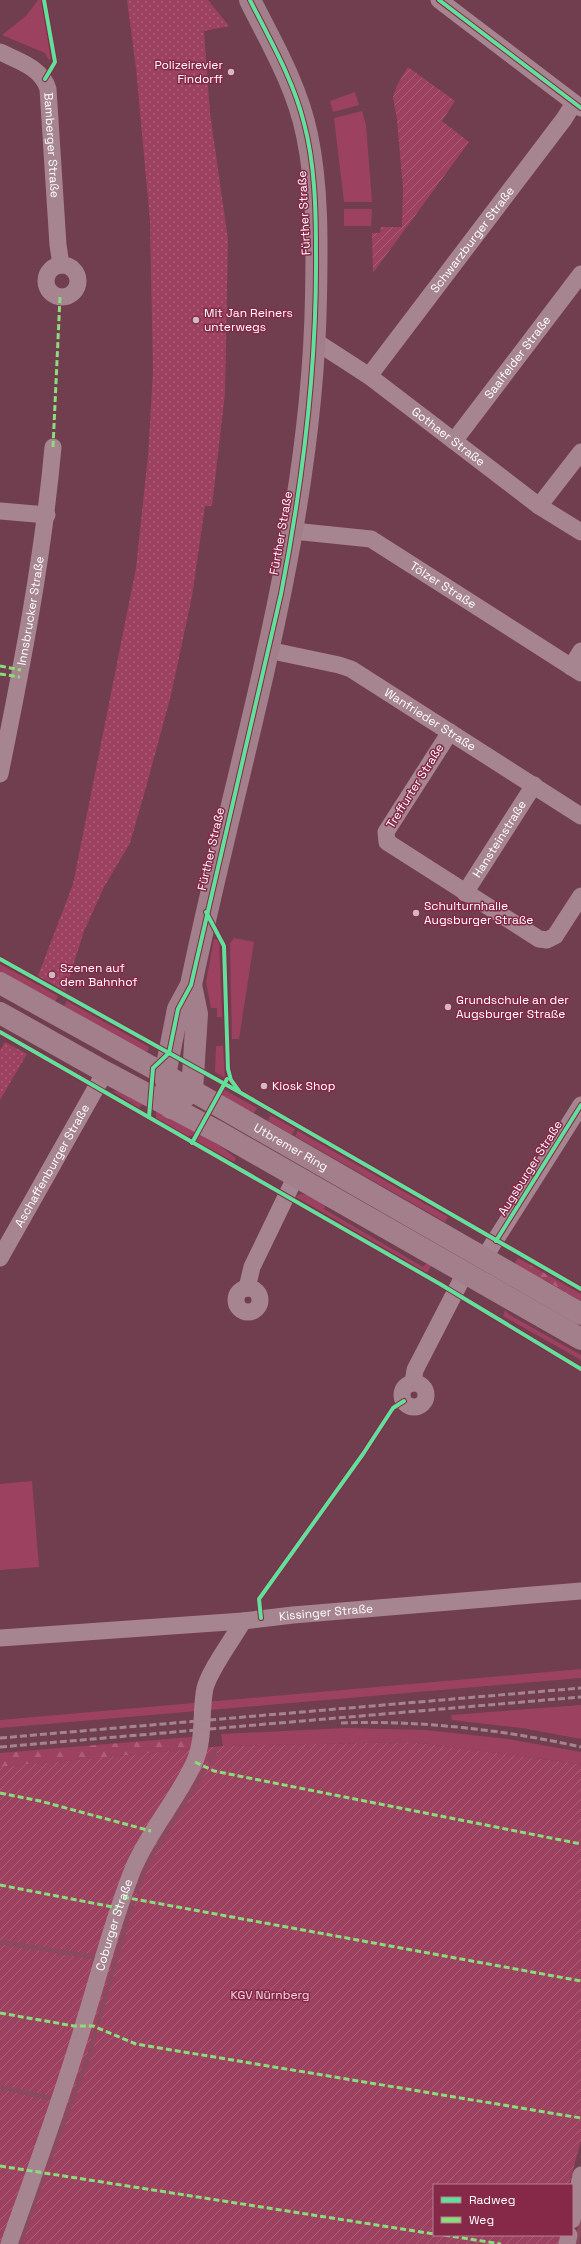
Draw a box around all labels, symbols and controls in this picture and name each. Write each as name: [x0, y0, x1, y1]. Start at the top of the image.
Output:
place label: Polizeirevier Findorff: [154, 57, 223, 87]
marker: Polizeirevier Findorff: [226, 67, 236, 77]
street label: Bamberger Straße: [40, 92, 63, 198]
street label: Fürther Straße: [294, 170, 314, 256]
street label: Schwarzburger Straße: [427, 183, 518, 296]
place label: Mit Jan Reiners unterwegs: [204, 305, 293, 335]
street label: Saalfelder Straße: [481, 313, 554, 402]
marker: Mit Jan Reiners unterwegs: [191, 315, 201, 325]
street label: Gothaer Straße: [408, 403, 488, 470]
street label: Fürther Straße: [266, 490, 296, 576]
street label: Innsbrucker Straße: [14, 555, 48, 667]
street label: Tölzer Straße: [407, 558, 479, 612]
street label: Wanfrieder Straße: [381, 684, 479, 755]
street label: Treffurter Straße: [382, 741, 448, 831]
street label: Hansteinstraße: [469, 797, 530, 881]
street label: Fürther Straße: [194, 806, 228, 892]
place label: Schulturnhalle Augsburger Straße: [424, 898, 533, 928]
marker: Schulturnhalle Augsburger Straße: [411, 908, 421, 918]
place label: Szenen auf dem Bahnhof: [60, 960, 138, 990]
marker: Szenen auf dem Bahnhof: [47, 970, 57, 980]
place label: Grundschule an der Augsburger Straße: [456, 992, 569, 1022]
marker: Grundschule an der Augsburger Straße: [443, 1002, 453, 1012]
place label: Kiosk Shop: [272, 1078, 336, 1094]
marker: Kiosk Shop: [259, 1081, 269, 1091]
street label: Aschaffenburger Straße: [11, 1101, 93, 1230]
street label: Augsburger Straße: [494, 1117, 566, 1219]
street label: Utbremer Ring: [251, 1120, 331, 1175]
street label: Kissinger Straße: [278, 1600, 374, 1625]
street label: Coburger Straße: [92, 1877, 136, 1973]
park label: KGV Nürnberg: [230, 1987, 310, 2003]
legend: [433, 2184, 573, 2236]
text: Radweg: [469, 2192, 515, 2208]
text: Weg: [469, 2212, 494, 2228]

